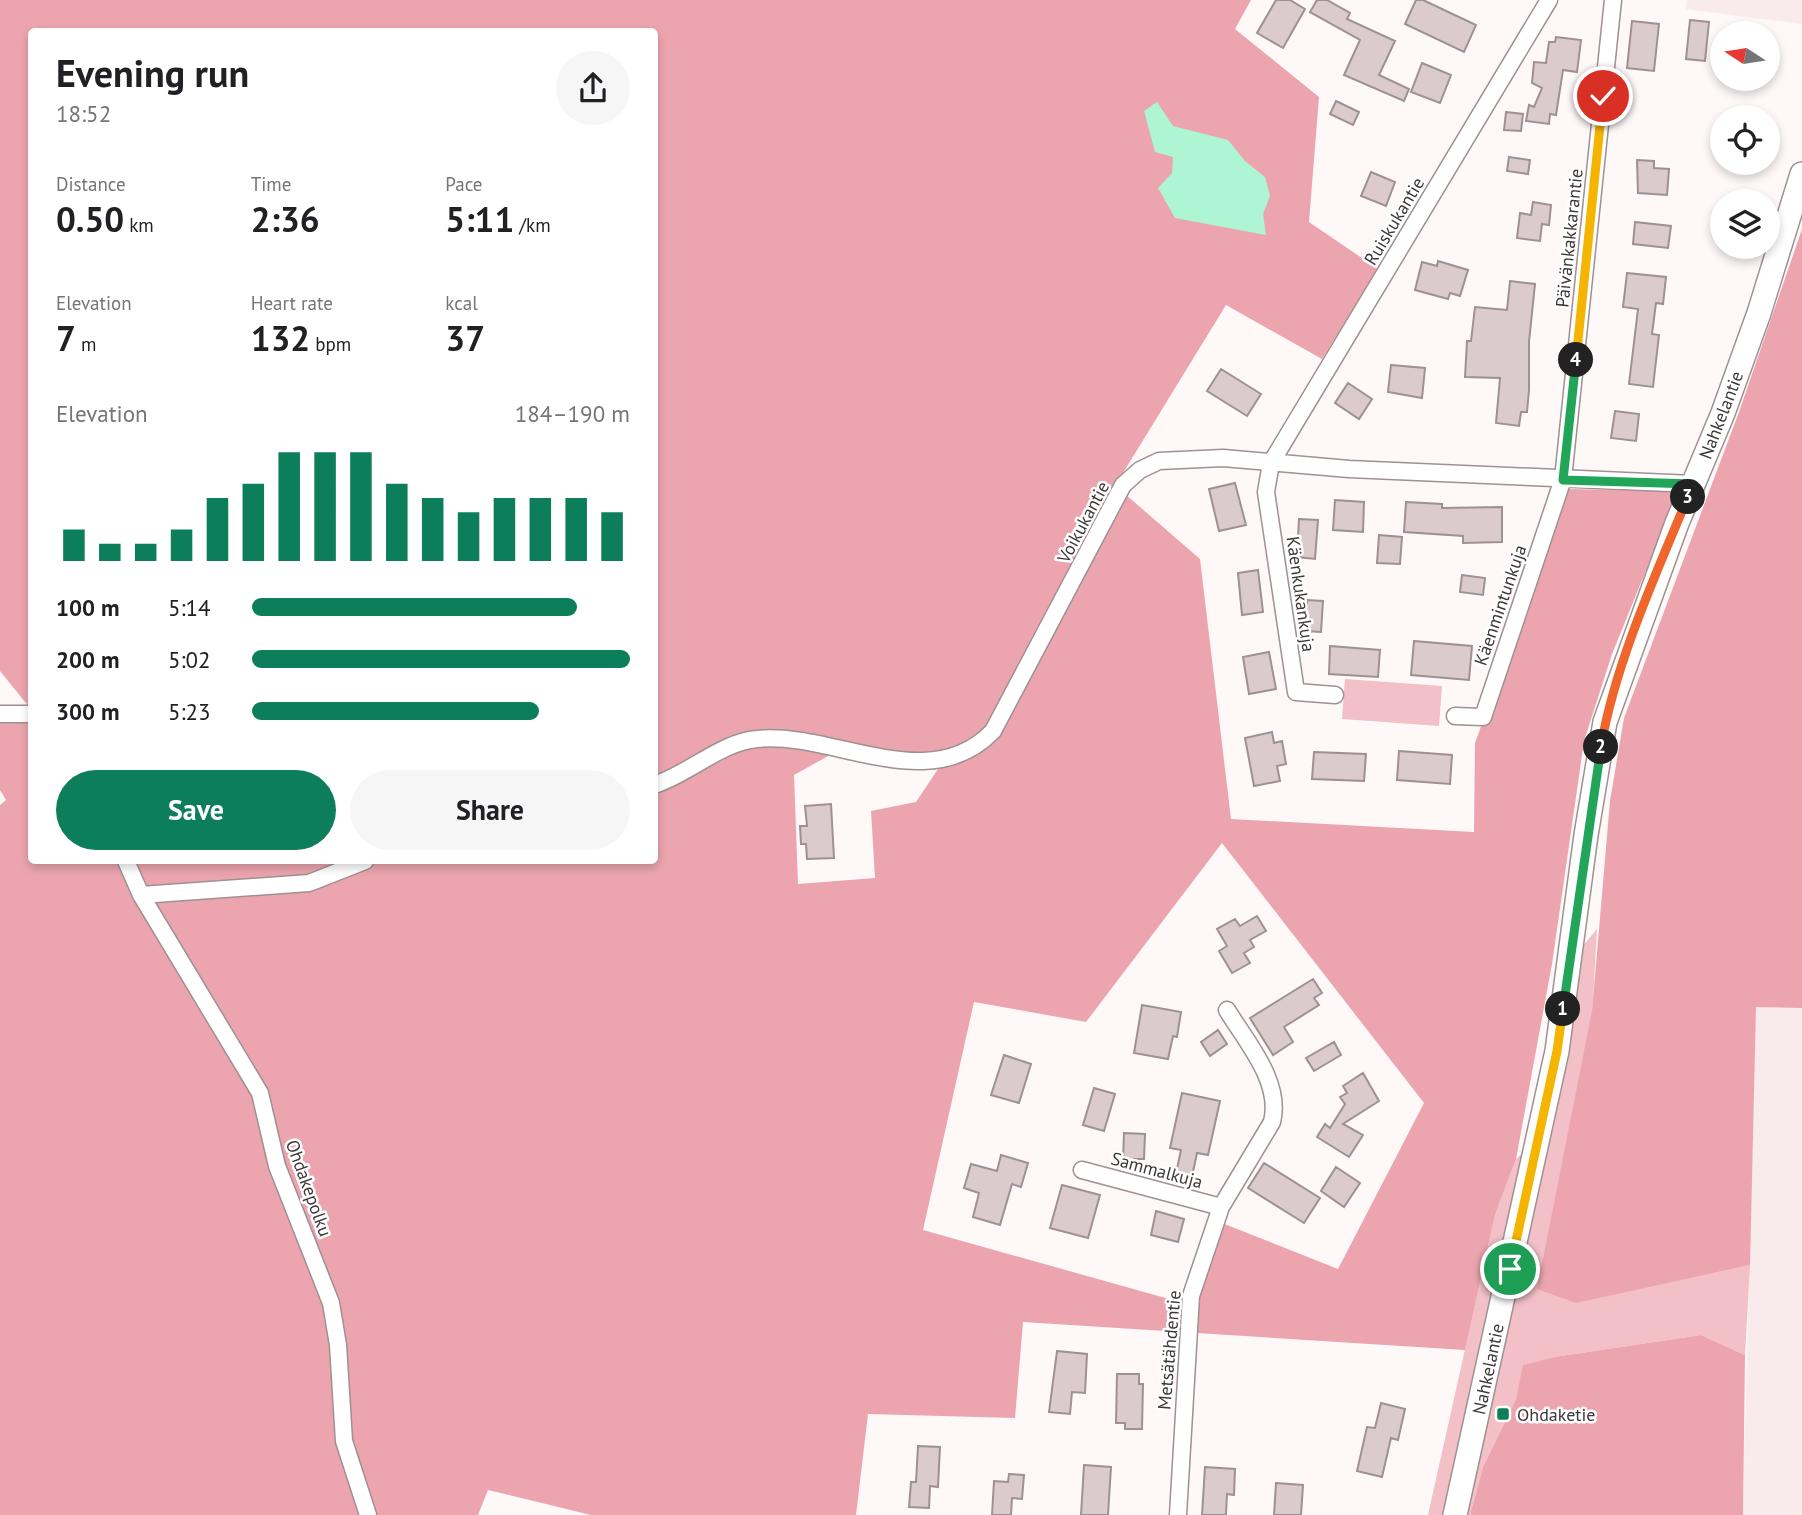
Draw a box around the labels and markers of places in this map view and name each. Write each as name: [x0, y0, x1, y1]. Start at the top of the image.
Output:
pin: [1573, 66, 1633, 126]
pin: 4: [1558, 342, 1594, 378]
pin: 3: [1670, 480, 1706, 514]
pin: 2: [1584, 730, 1618, 764]
pin: 1: [1546, 992, 1580, 1026]
pin: [1480, 1239, 1540, 1299]
place label: Ohdaketie: [1517, 1403, 1595, 1426]
marker: Ohdaketie: [1495, 1406, 1511, 1422]

